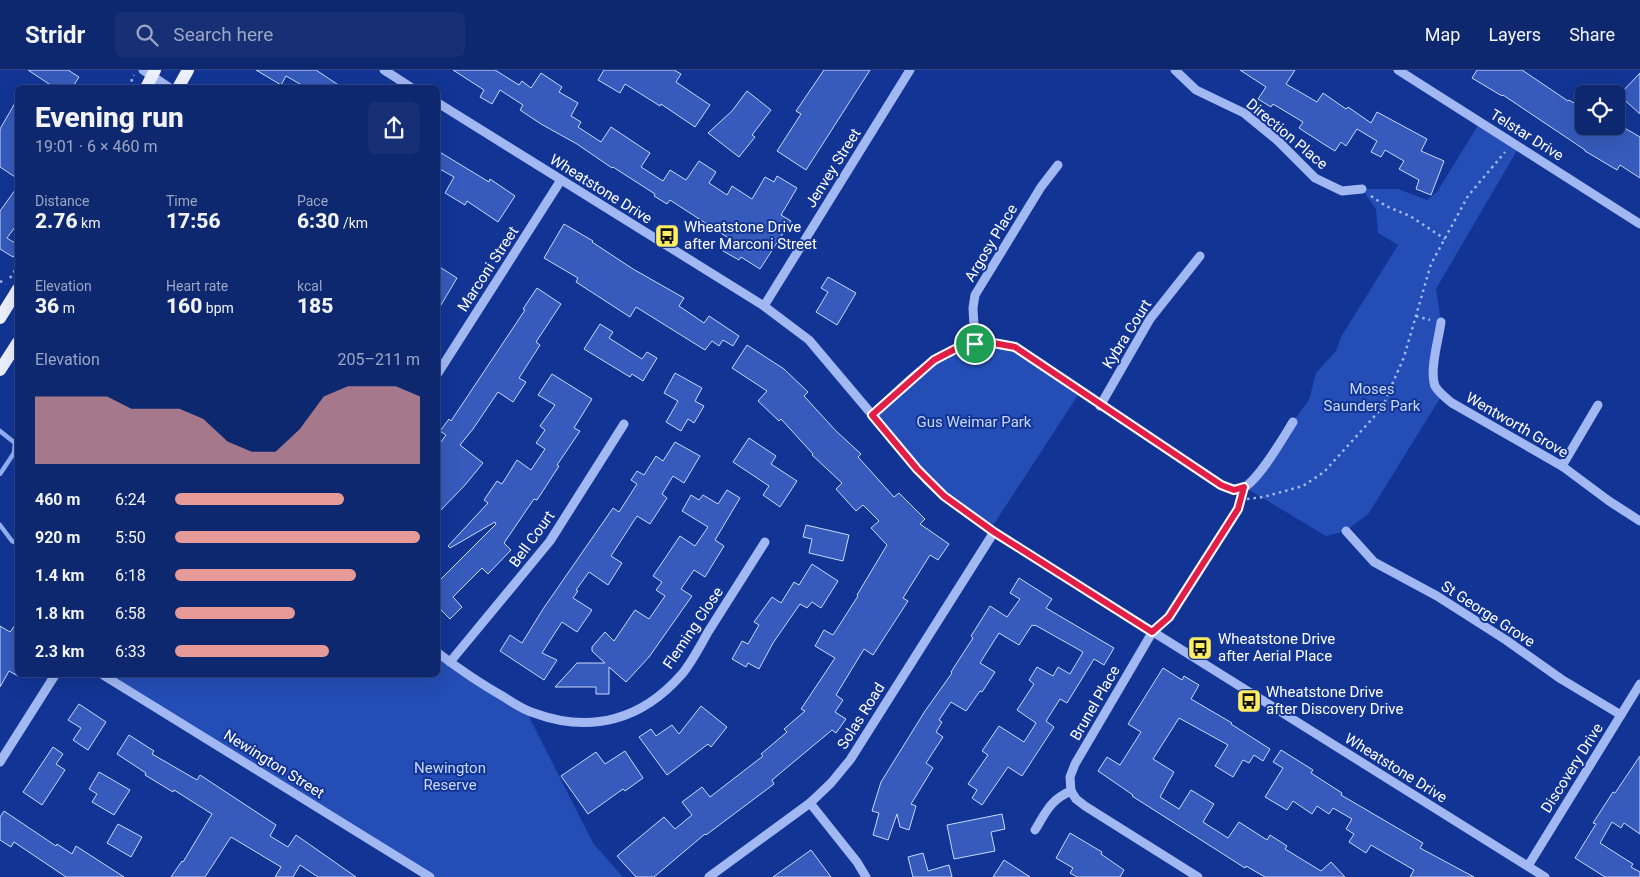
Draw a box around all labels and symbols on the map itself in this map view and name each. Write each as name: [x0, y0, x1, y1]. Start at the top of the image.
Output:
street label: Direction Place: [1243, 95, 1331, 173]
street label: Telstar Drive: [1487, 105, 1567, 165]
street label: Jenvey Street: [802, 125, 865, 211]
street label: Wheatstone Drive: [546, 150, 656, 228]
street label: Argosy Place: [961, 201, 1021, 285]
place label: Wheatstone Drive after Marconi Street: [684, 218, 817, 253]
street label: Marconi Street: [454, 223, 522, 315]
bus stop icon: Wheatstone Drive after Marconi Street: [654, 223, 680, 249]
street label: Kybra Court: [1099, 296, 1155, 372]
pin: [954, 323, 996, 365]
park label: Moses Saunders Park: [1324, 380, 1421, 415]
street label: Wentworth Grove: [1463, 388, 1571, 462]
park label: Gus Weimar Park: [917, 413, 1032, 431]
street label: Bell Court: [506, 507, 559, 571]
street label: St George Grove: [1438, 577, 1538, 651]
street label: Fleming Close: [659, 584, 727, 672]
place label: Wheatstone Drive after Aerial Place: [1218, 630, 1335, 665]
bus stop icon: Wheatstone Drive after Aerial Place: [1187, 635, 1213, 661]
street label: Brunel Place: [1066, 662, 1124, 744]
street label: Solas Road: [833, 679, 889, 753]
place label: Wheatstone Drive after Discovery Drive: [1266, 683, 1403, 718]
bus stop icon: Wheatstone Drive after Discovery Drive: [1236, 688, 1262, 714]
street label: Discovery Drive: [1537, 720, 1607, 816]
street label: Newington Street: [220, 726, 328, 802]
street label: Wheatstone Drive: [1341, 729, 1451, 807]
park label: Newington Reserve: [414, 759, 486, 794]

